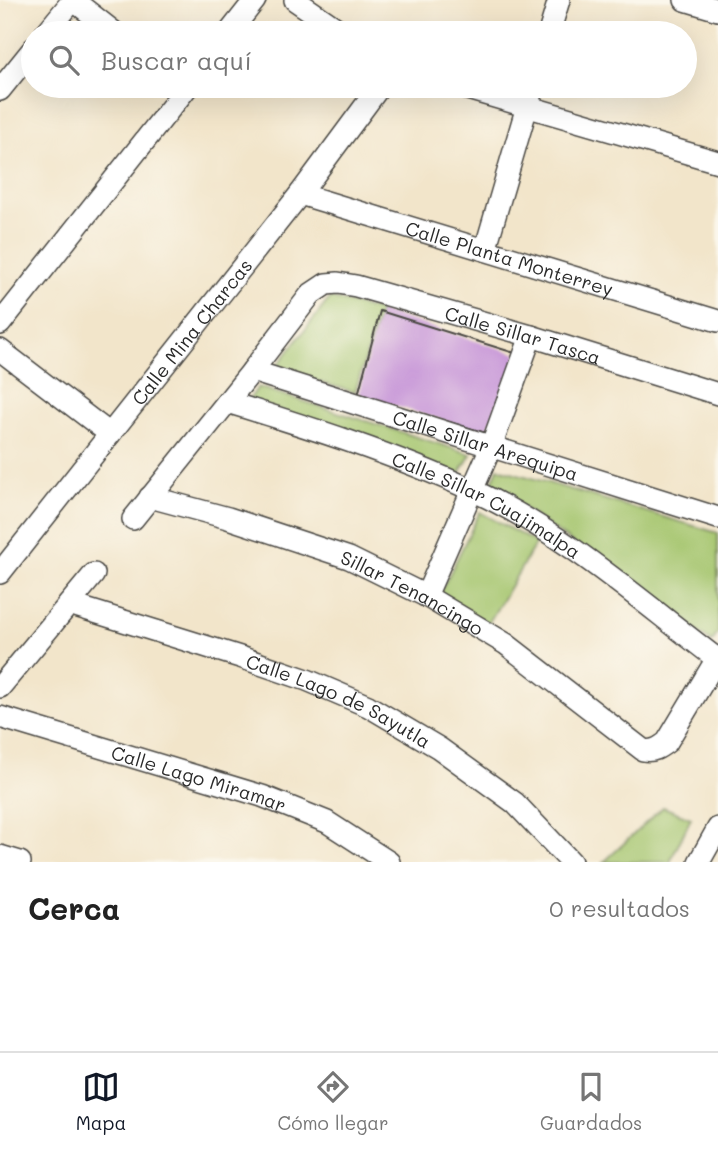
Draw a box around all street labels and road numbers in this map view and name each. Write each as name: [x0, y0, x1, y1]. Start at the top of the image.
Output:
street label: Calle Planta Monterrey: [403, 214, 616, 301]
street label: Calle Mina Charcas: [125, 253, 257, 410]
street label: Calle Sillar Tasca: [442, 300, 604, 369]
street label: Calle Sillar Arequipa: [390, 404, 581, 486]
street label: Calle Sillar Cuajimalpa: [389, 445, 586, 563]
street label: Sillar Tenancingo: [338, 544, 488, 640]
street label: Calle Lago de Sayutla: [243, 648, 436, 753]
street label: Calle Lago Miramar: [108, 739, 290, 817]

